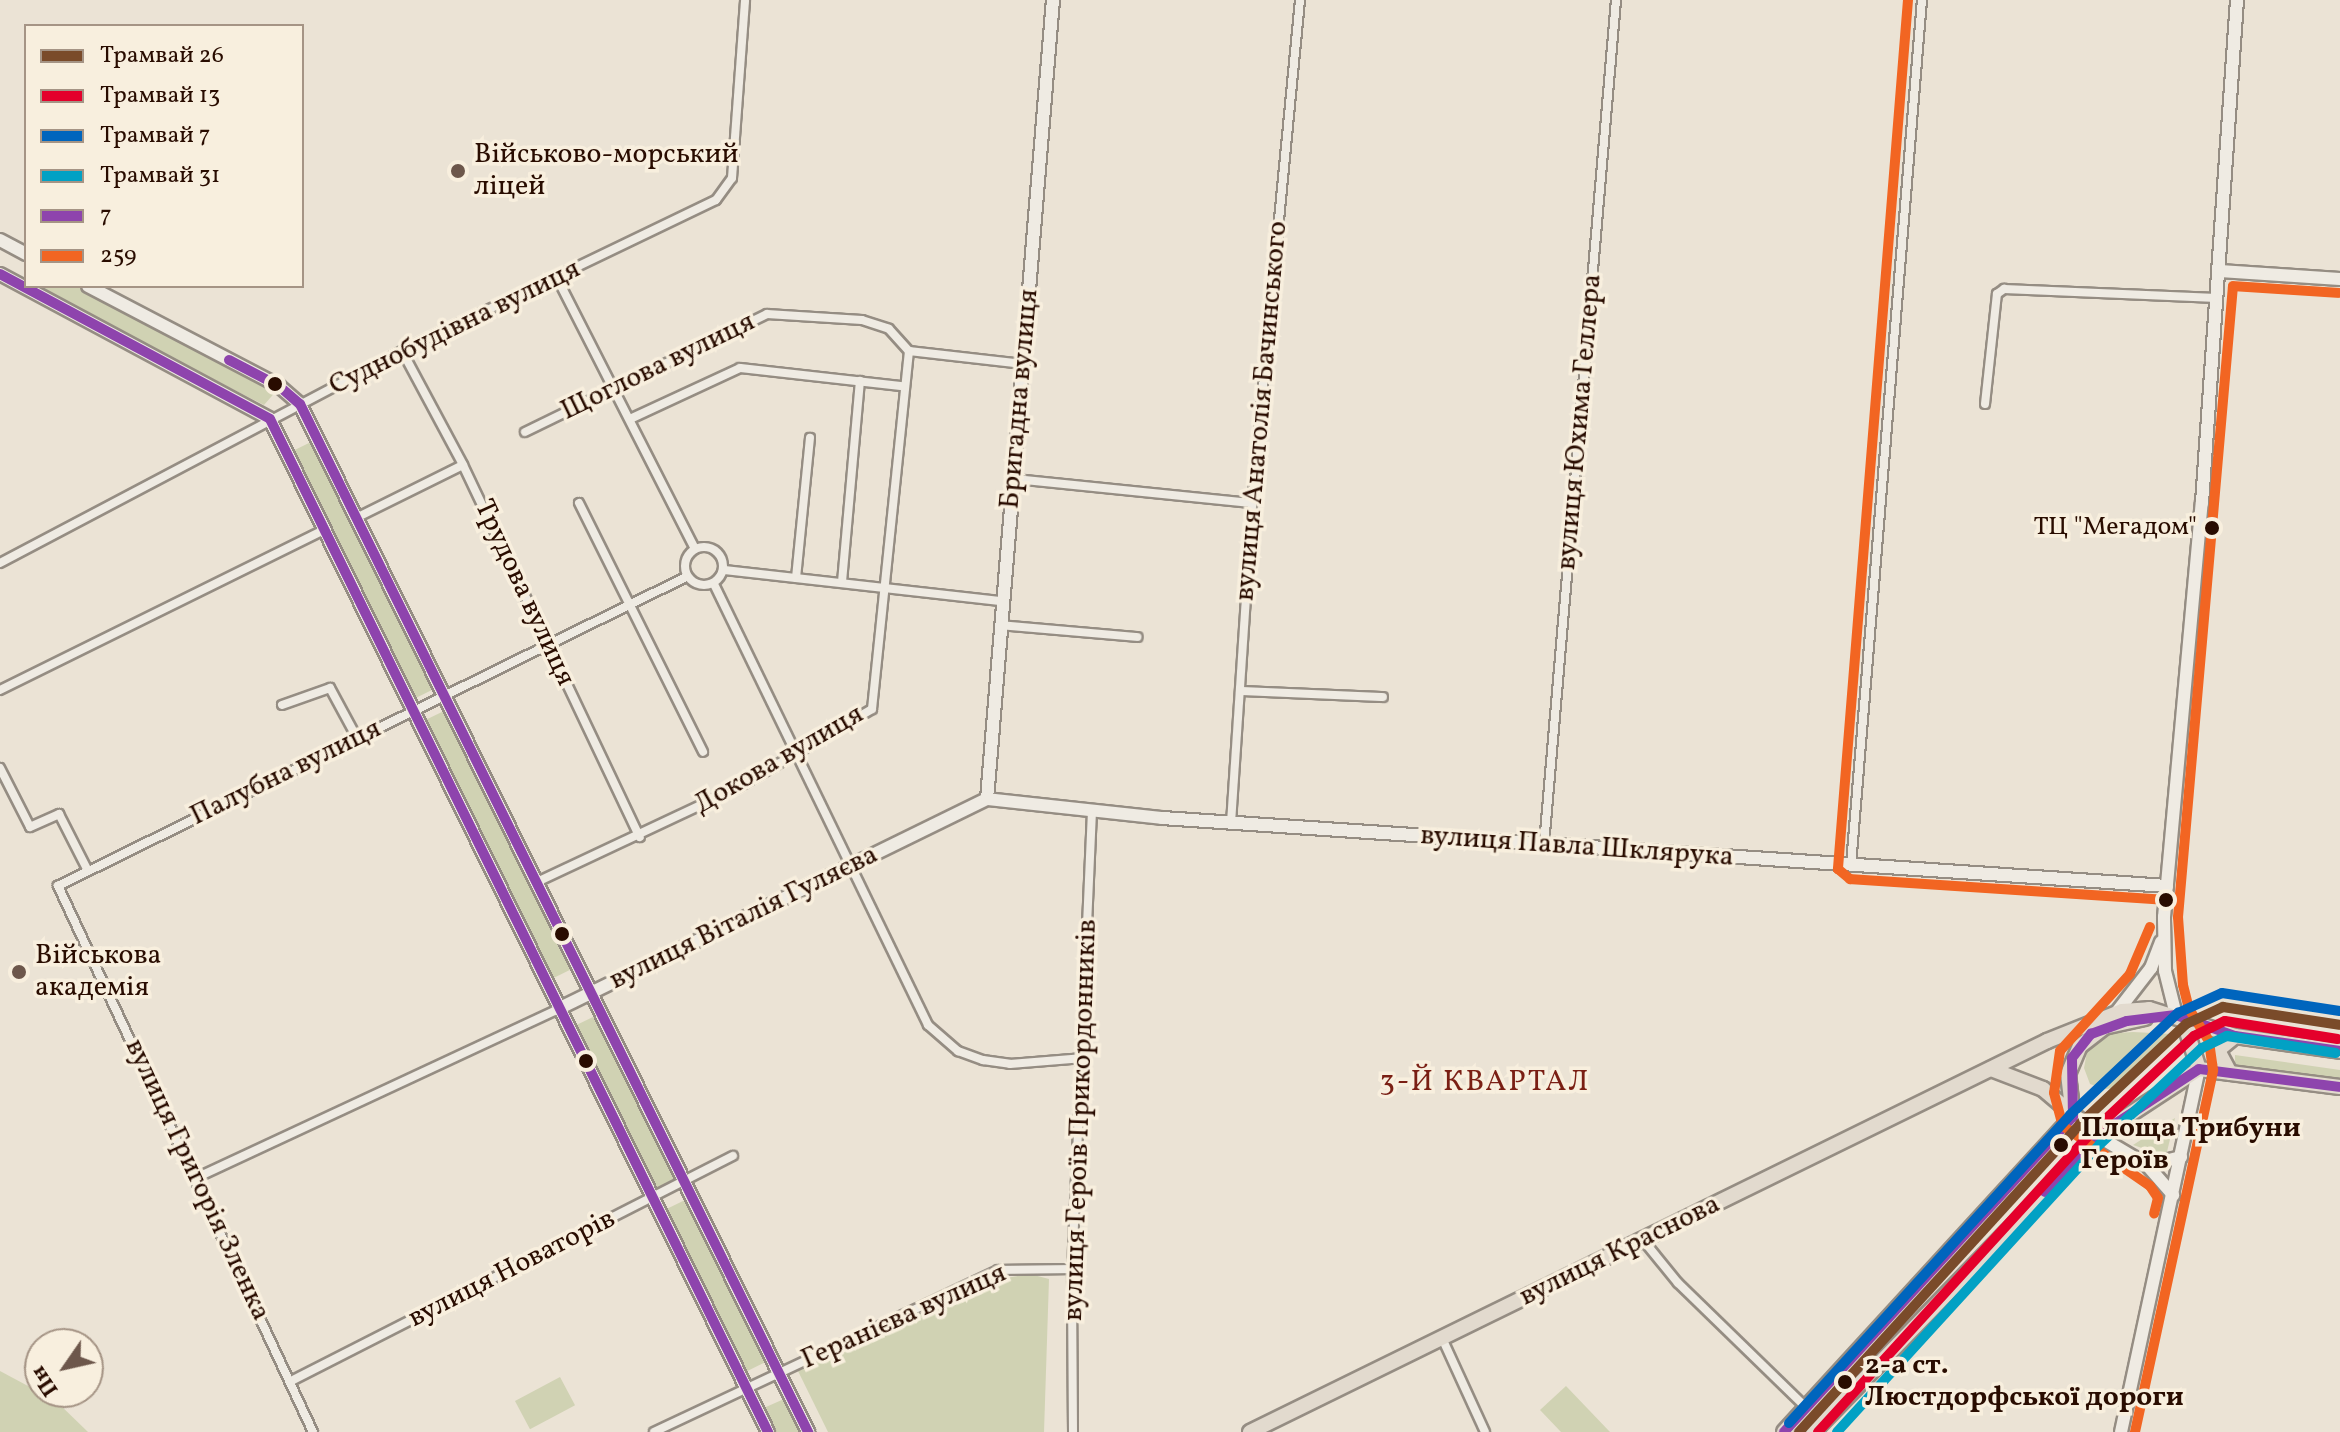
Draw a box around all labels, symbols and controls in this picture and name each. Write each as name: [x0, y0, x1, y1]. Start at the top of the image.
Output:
legend: [24, 24, 304, 288]
text: Трамвай 26: [100, 39, 224, 73]
text: Трамвай 13: [100, 79, 220, 113]
text: Трамвай 7: [100, 119, 210, 153]
place label: Військово-морський ліцей: [474, 138, 738, 204]
text: Трамвай 31: [100, 159, 220, 193]
marker: Військово-морський ліцей: [449, 162, 467, 180]
text: 7: [100, 199, 112, 233]
street label: вулиця Анатолія Бачинського: [1229, 220, 1295, 602]
text: 259: [100, 239, 136, 273]
street label: Суднобудівна вулиця: [324, 253, 586, 403]
street label: вулиця Юхима Геллера: [1550, 273, 1610, 571]
street label: Бригадна вулиця: [994, 288, 1046, 510]
street label: Щоглова вулиця: [556, 306, 760, 428]
unlabelled marker: [267, 376, 283, 392]
street label: Трудова вулиця: [466, 495, 582, 691]
place label: ТЦ "Мегадом": [2033, 512, 2197, 544]
marker: ТЦ "Мегадом": [2204, 520, 2220, 536]
street label: Докова вулиця: [688, 698, 870, 822]
street label: Палубна вулиця: [185, 712, 387, 834]
street label: вулиця Павла Шклярука: [1419, 819, 1735, 875]
street label: вулиця Віталія Гуляєва: [604, 838, 884, 998]
unlabelled marker: [2158, 892, 2174, 908]
street label: вулиця Героїв Прикордонників: [1057, 918, 1105, 1322]
unlabelled marker: [554, 926, 570, 942]
place label: Військова академія: [35, 939, 162, 1005]
marker: Військова академія: [10, 963, 28, 981]
street label: вулиця Григорія Зленка: [117, 1034, 277, 1326]
unlabelled marker: [578, 1053, 594, 1069]
district label: 3-Й КВАРТАЛ: [1379, 1064, 1591, 1100]
place label: Площа Трибуни Героїв: [2081, 1112, 2301, 1178]
marker: Площа Трибуни Героїв: [2048, 1132, 2074, 1158]
street label: вулиця Краснова: [1514, 1188, 1726, 1314]
street label: вулиця Новаторів: [403, 1202, 621, 1336]
street label: Геранієва вулиця: [796, 1257, 1012, 1377]
north arrow: [24, 1328, 104, 1408]
place label: 2-а ст. Люстдорфської дороги: [1865, 1349, 2184, 1415]
text: Пн: [24, 1359, 67, 1402]
marker: 2-а ст. Люстдорфської дороги: [1832, 1369, 1858, 1395]

